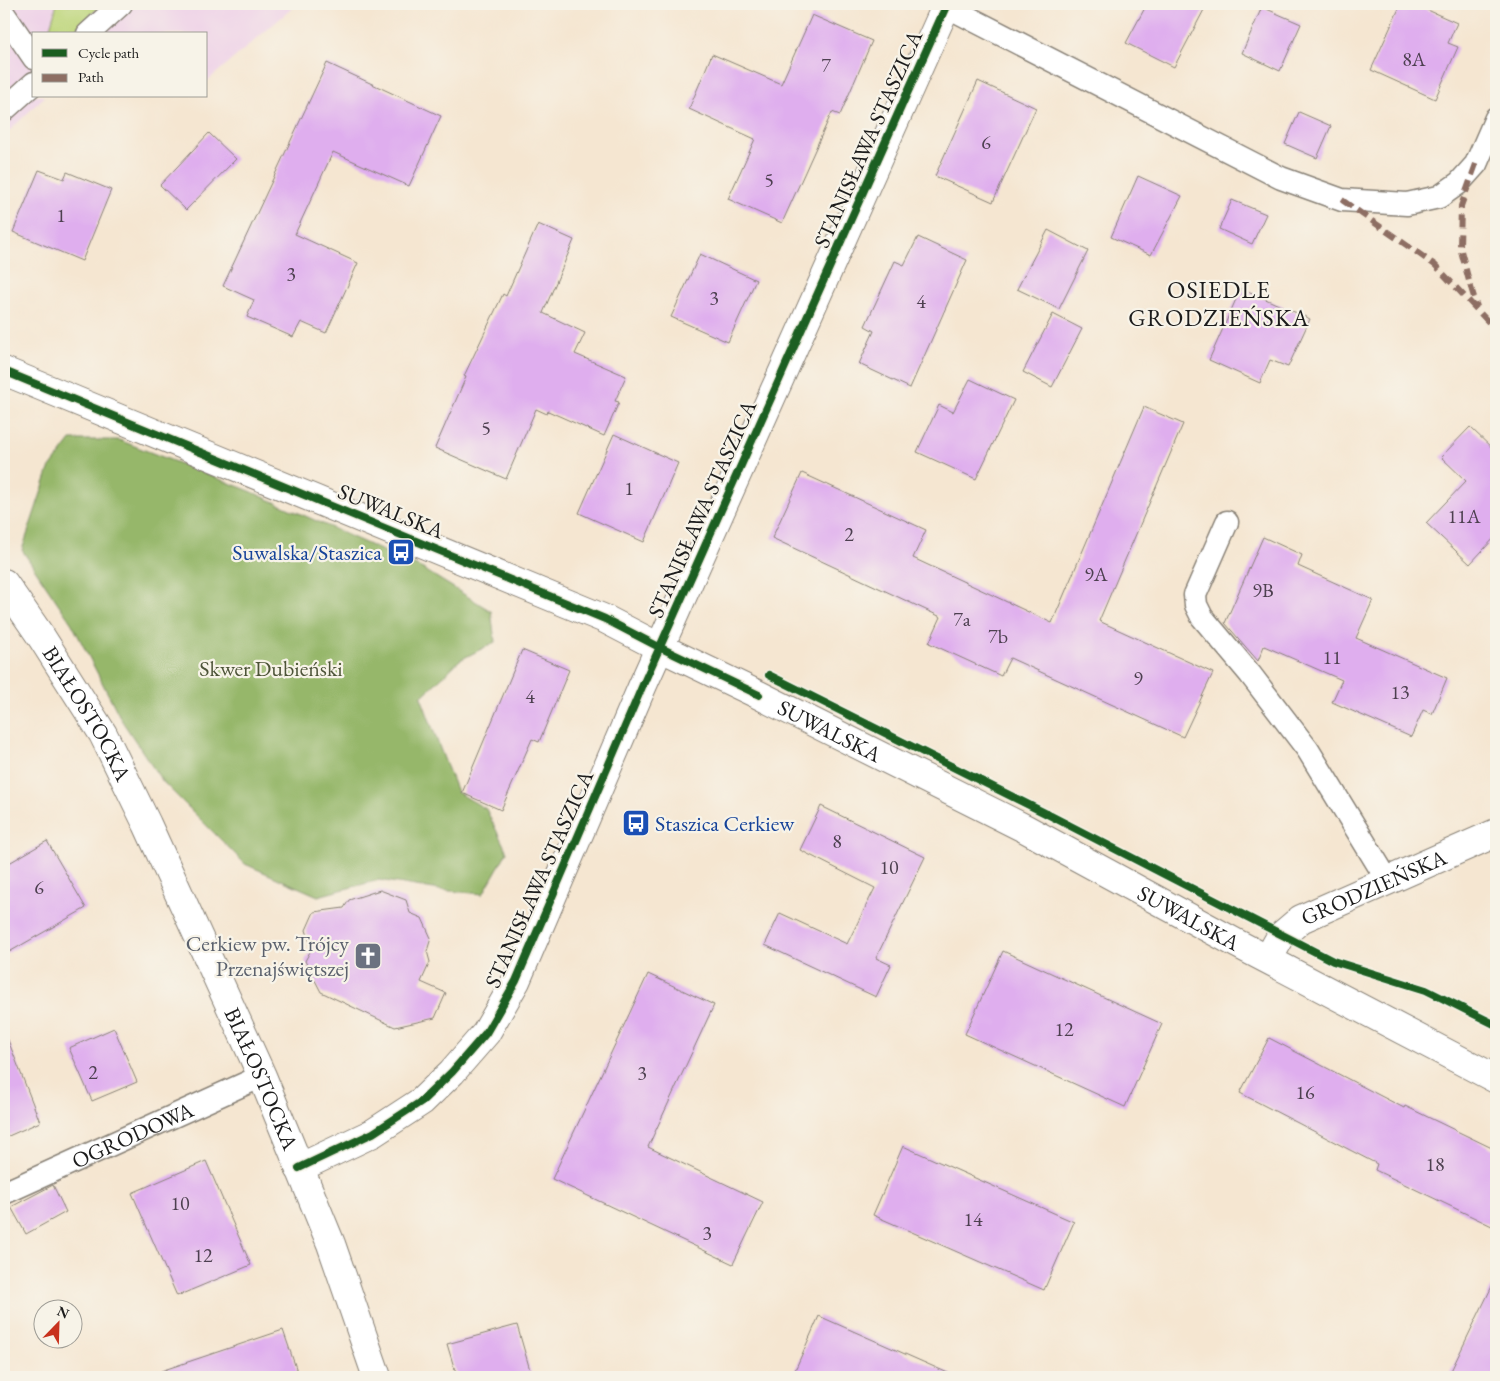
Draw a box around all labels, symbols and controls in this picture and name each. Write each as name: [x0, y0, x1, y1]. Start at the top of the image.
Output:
street label: STANISŁAWA STASZICA: [807, 25, 929, 252]
legend: [32, 32, 208, 98]
text: Cycle path: [78, 43, 140, 62]
house number: 8A: [1402, 46, 1426, 72]
house number: 7: [821, 52, 831, 78]
text: Path: [78, 67, 104, 86]
house number: 6: [981, 129, 991, 155]
house number: 5: [764, 167, 774, 193]
house number: 1: [56, 202, 66, 228]
house number: 3: [286, 261, 296, 287]
district label: OSIEDLE GRODZIEŃSKA: [1128, 274, 1310, 333]
house number: 3: [709, 285, 719, 311]
house number: 4: [916, 288, 926, 314]
street label: STANISŁAWA STASZICA: [641, 395, 763, 622]
house number: 5: [481, 415, 491, 441]
house number: 1: [624, 475, 634, 501]
street label: SUWALSKA: [334, 477, 449, 546]
house number: 11A: [1447, 503, 1481, 529]
house number: 2: [844, 521, 854, 547]
bus stop icon: Suwalska/Staszica: [386, 537, 416, 567]
place label: Suwalska/Staszica: [232, 538, 382, 567]
house number: 9A: [1084, 561, 1108, 587]
house number: 9B: [1252, 577, 1274, 603]
house number: 7a: [953, 606, 971, 632]
house number: 7b: [988, 623, 1008, 649]
street label: BIAŁOSTOCKA: [36, 640, 139, 787]
house number: 11: [1322, 644, 1342, 670]
park label: Skwer Dubieński: [199, 654, 343, 683]
house number: 9: [1133, 665, 1143, 691]
house number: 13: [1390, 679, 1410, 705]
house number: 4: [525, 683, 535, 709]
street label: SUWALSKA: [773, 692, 887, 769]
street label: STANISŁAWA STASZICA: [478, 765, 600, 992]
bus stop icon: Staszica Cerkiew: [621, 808, 651, 838]
place label: Staszica Cerkiew: [655, 809, 795, 838]
house number: 8: [832, 828, 842, 854]
street label: GRODZIEŃSKA: [1296, 842, 1452, 932]
house number: 10: [879, 854, 899, 880]
house number: 6: [34, 874, 44, 900]
street label: SUWALSKA: [1133, 878, 1246, 957]
place label: Cerkiew pw. Trójcy Przenajświętszej: [186, 929, 349, 983]
church icon: Cerkiew pw. Trójcy Przenajświętszej: [353, 941, 383, 971]
street label: BIAŁOSTOCKA: [218, 1003, 306, 1155]
house number: 12: [1054, 1016, 1074, 1042]
house number: 2: [88, 1059, 98, 1085]
house number: 3: [637, 1060, 647, 1086]
house number: 16: [1295, 1079, 1315, 1105]
street label: OGRODOWA: [67, 1094, 199, 1175]
house number: 18: [1425, 1151, 1445, 1177]
house number: 10: [170, 1190, 190, 1216]
house number: 14: [963, 1206, 983, 1232]
house number: 3: [702, 1220, 712, 1246]
house number: 12: [193, 1242, 213, 1268]
north arrow: [32, 1298, 82, 1348]
text: N: [54, 1302, 72, 1323]

